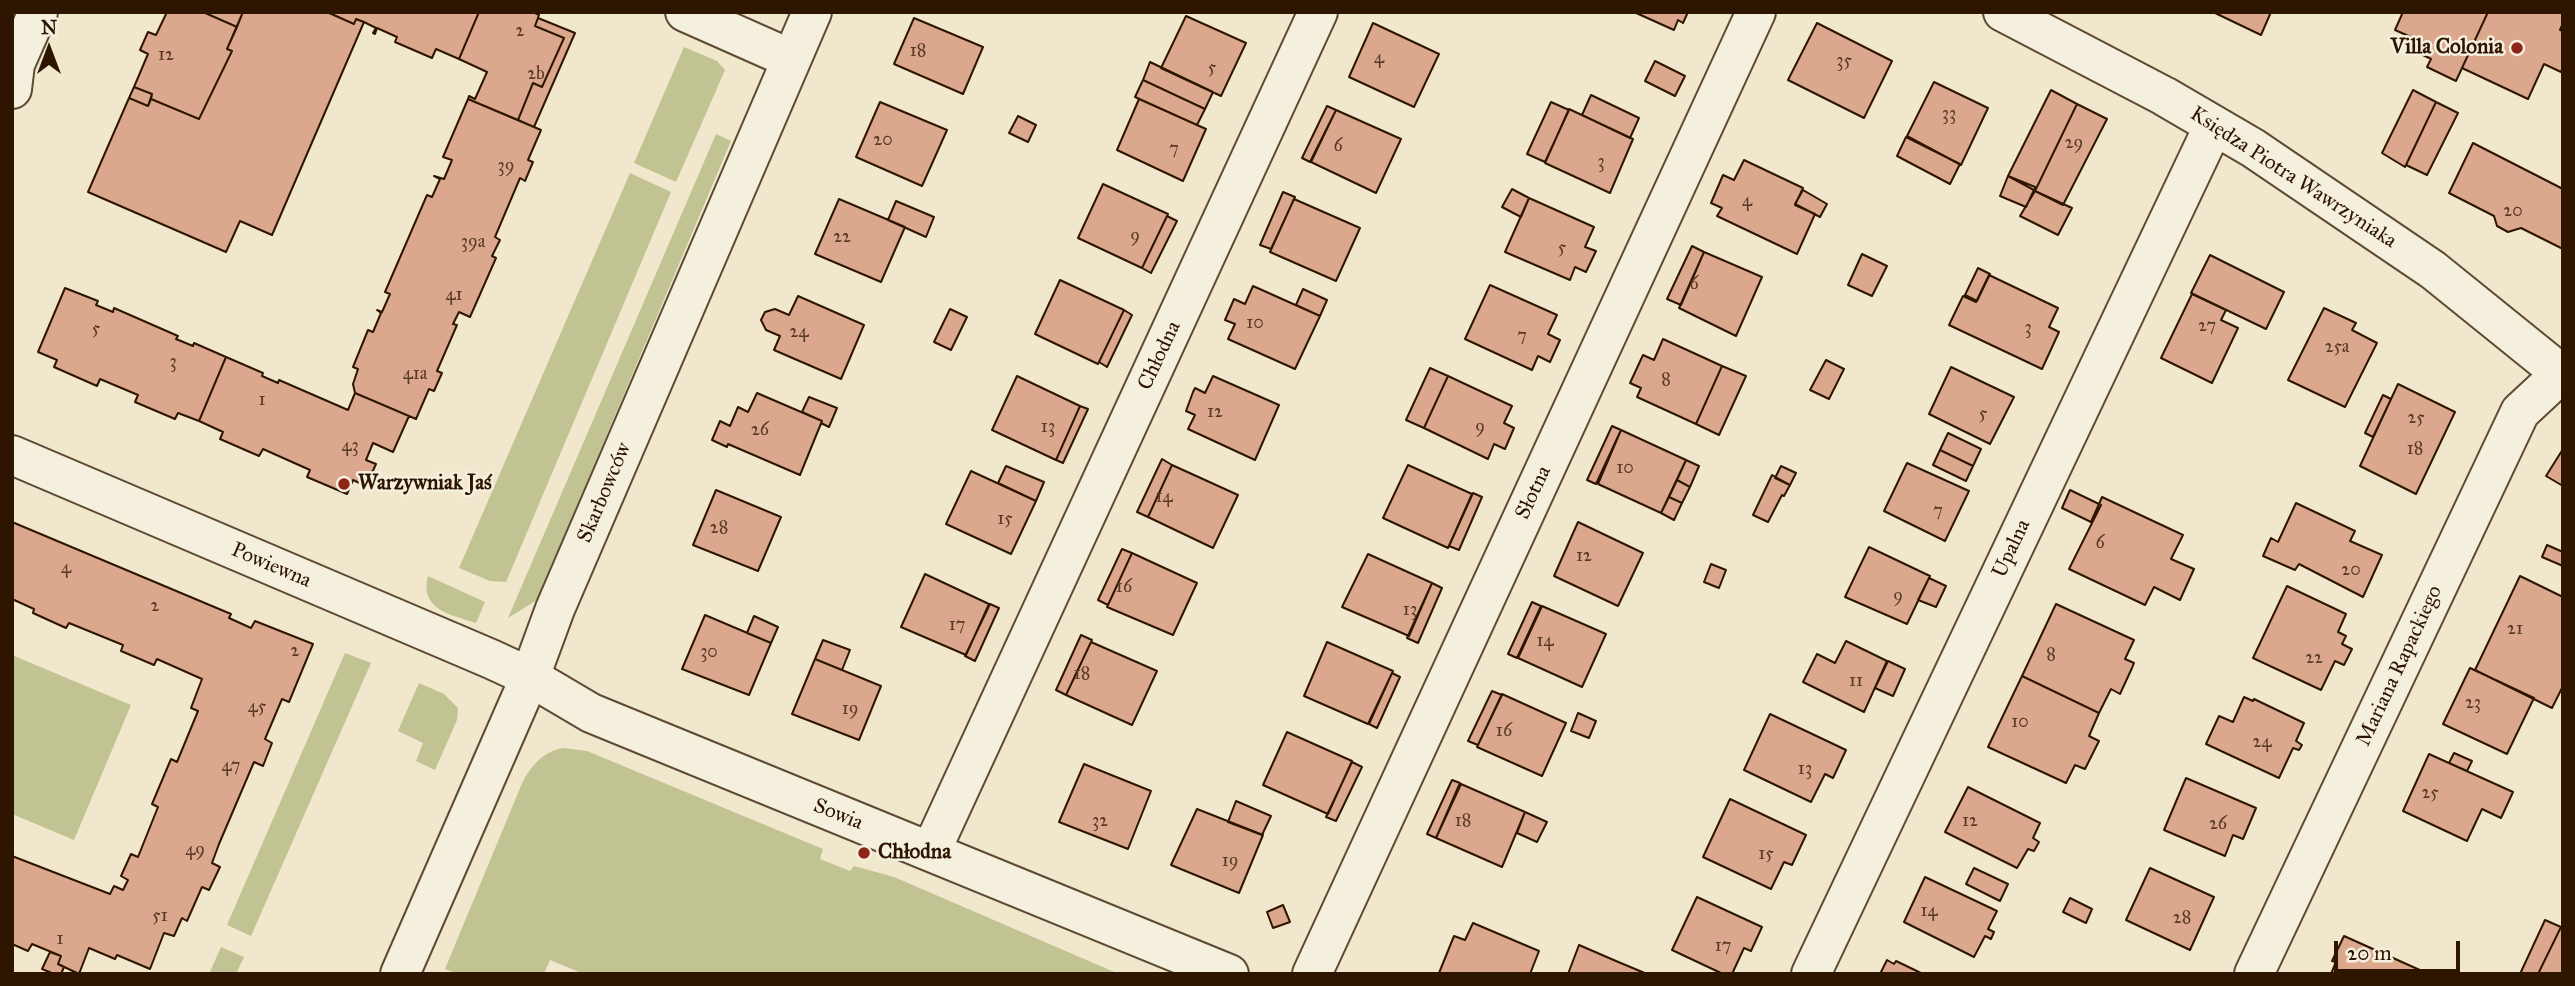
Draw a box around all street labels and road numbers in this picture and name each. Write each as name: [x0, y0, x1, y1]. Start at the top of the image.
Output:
street label: Księdza Piotra Wawrzyniaka: [2185, 102, 2401, 254]
street label: Chłodna: [1133, 318, 1187, 394]
street label: Skarbowców: [573, 439, 637, 547]
street label: Słotna: [1511, 462, 1557, 524]
street label: Upalna: [1988, 516, 2036, 582]
street label: Powiewna: [227, 538, 315, 594]
street label: Mariana Rapackiego: [2352, 582, 2448, 750]
street label: Sowia: [810, 794, 866, 836]

